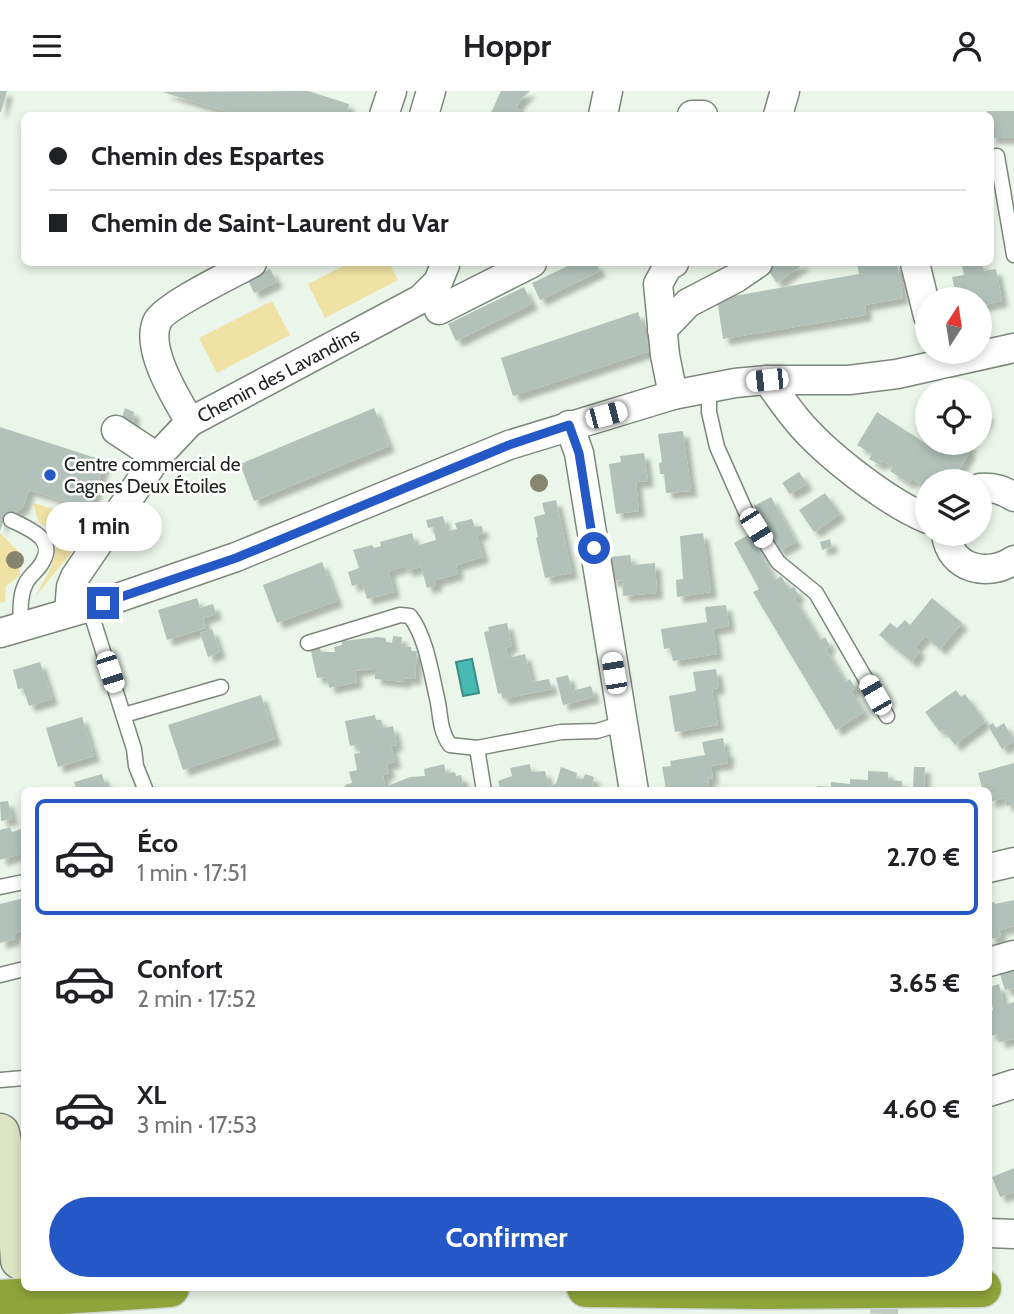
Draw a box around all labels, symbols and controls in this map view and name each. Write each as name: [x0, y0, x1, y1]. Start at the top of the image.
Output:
text: Hoppr: [463, 26, 551, 65]
icon: menu: [28, 27, 66, 65]
icon: person: [948, 27, 986, 65]
text: Chemin des Espartes: [91, 140, 324, 172]
text: Chemin de Saint-Laurent du Var: [91, 207, 449, 239]
north arrow: [915, 287, 992, 364]
map controls: [915, 287, 992, 546]
street label: Chemin des Lavandins: [193, 323, 363, 428]
car: [746, 367, 789, 393]
button: locate: [915, 378, 992, 455]
car: [583, 399, 630, 431]
place label: Centre commercial de Cagnes Deux Étoiles: [64, 453, 241, 498]
marker: Centre commercial de Cagnes Deux Étoiles: [42, 467, 58, 483]
button: layers: [915, 469, 992, 546]
callout: 1 min: [45, 501, 161, 551]
car: [736, 505, 777, 551]
text: 1 min: [78, 512, 130, 540]
route start: [578, 532, 610, 564]
route end: [87, 587, 119, 619]
car: [94, 649, 127, 695]
car: [601, 650, 628, 696]
car: [856, 672, 895, 718]
icon: car: [53, 826, 116, 889]
text: Éco: [137, 827, 178, 859]
text: 2.70 €: [887, 841, 960, 873]
text: 1 min · 17:51: [137, 859, 247, 887]
icon: car: [53, 952, 116, 1015]
text: Confort: [137, 953, 223, 985]
text: 3.65 €: [889, 967, 960, 999]
text: 2 min · 17:52: [137, 985, 256, 1013]
icon: car: [53, 1078, 116, 1141]
text: XL: [137, 1079, 166, 1111]
text: 4.60 €: [883, 1093, 960, 1125]
text: 3 min · 17:53: [137, 1111, 257, 1139]
button: Confirmer: [49, 1197, 964, 1277]

